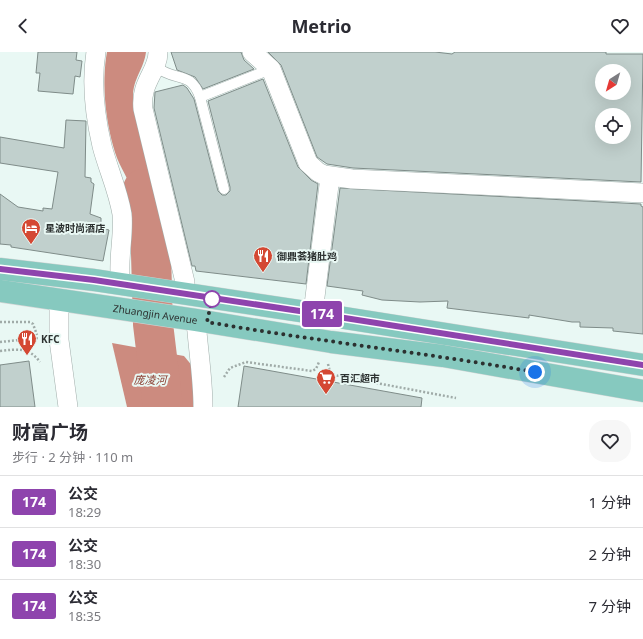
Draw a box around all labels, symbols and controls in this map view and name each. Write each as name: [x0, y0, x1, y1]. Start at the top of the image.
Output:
text: Metrio: [291, 14, 352, 38]
icon: back: [12, 15, 34, 37]
icon: heart: [609, 15, 631, 37]
north arrow: [595, 64, 631, 100]
map controls: [595, 64, 631, 144]
button: locate: [595, 108, 631, 144]
hotel icon: 星波时尚酒店: [20, 217, 42, 245]
place label: 星波时尚酒店: [45, 221, 105, 235]
restaurant icon: 御鼎荟猪肚鸡: [252, 245, 274, 273]
place label: 御鼎荟猪肚鸡: [276, 249, 337, 263]
unlabelled marker: [203, 290, 221, 308]
street label: Zhuangjin Avenue: [112, 301, 199, 327]
line badge: 174: [299, 301, 345, 327]
text: 174: [310, 304, 334, 323]
restaurant icon: KFC: [16, 328, 38, 356]
place label: KFC: [41, 332, 60, 346]
your location: [525, 362, 545, 382]
supermarket icon: 百汇超市: [315, 367, 337, 395]
place label: 百汇超市: [340, 371, 380, 385]
water label: 庞凌河: [134, 372, 168, 387]
text: 财富广场: [12, 419, 88, 445]
button: heart: [589, 420, 631, 462]
text: 步行 · 2 分钟 · 110 m: [12, 448, 133, 466]
text: 公交: [68, 483, 98, 503]
text: 174: [22, 492, 46, 511]
text: 1 分钟: [589, 492, 631, 512]
text: 18:29: [68, 503, 101, 521]
text: 公交: [68, 535, 98, 555]
text: 174: [22, 544, 46, 563]
text: 2 分钟: [589, 544, 631, 564]
text: 18:30: [68, 555, 101, 573]
text: 公交: [68, 587, 98, 607]
text: 174: [22, 596, 46, 615]
text: 7 分钟: [589, 596, 631, 616]
text: 18:35: [68, 607, 101, 625]

